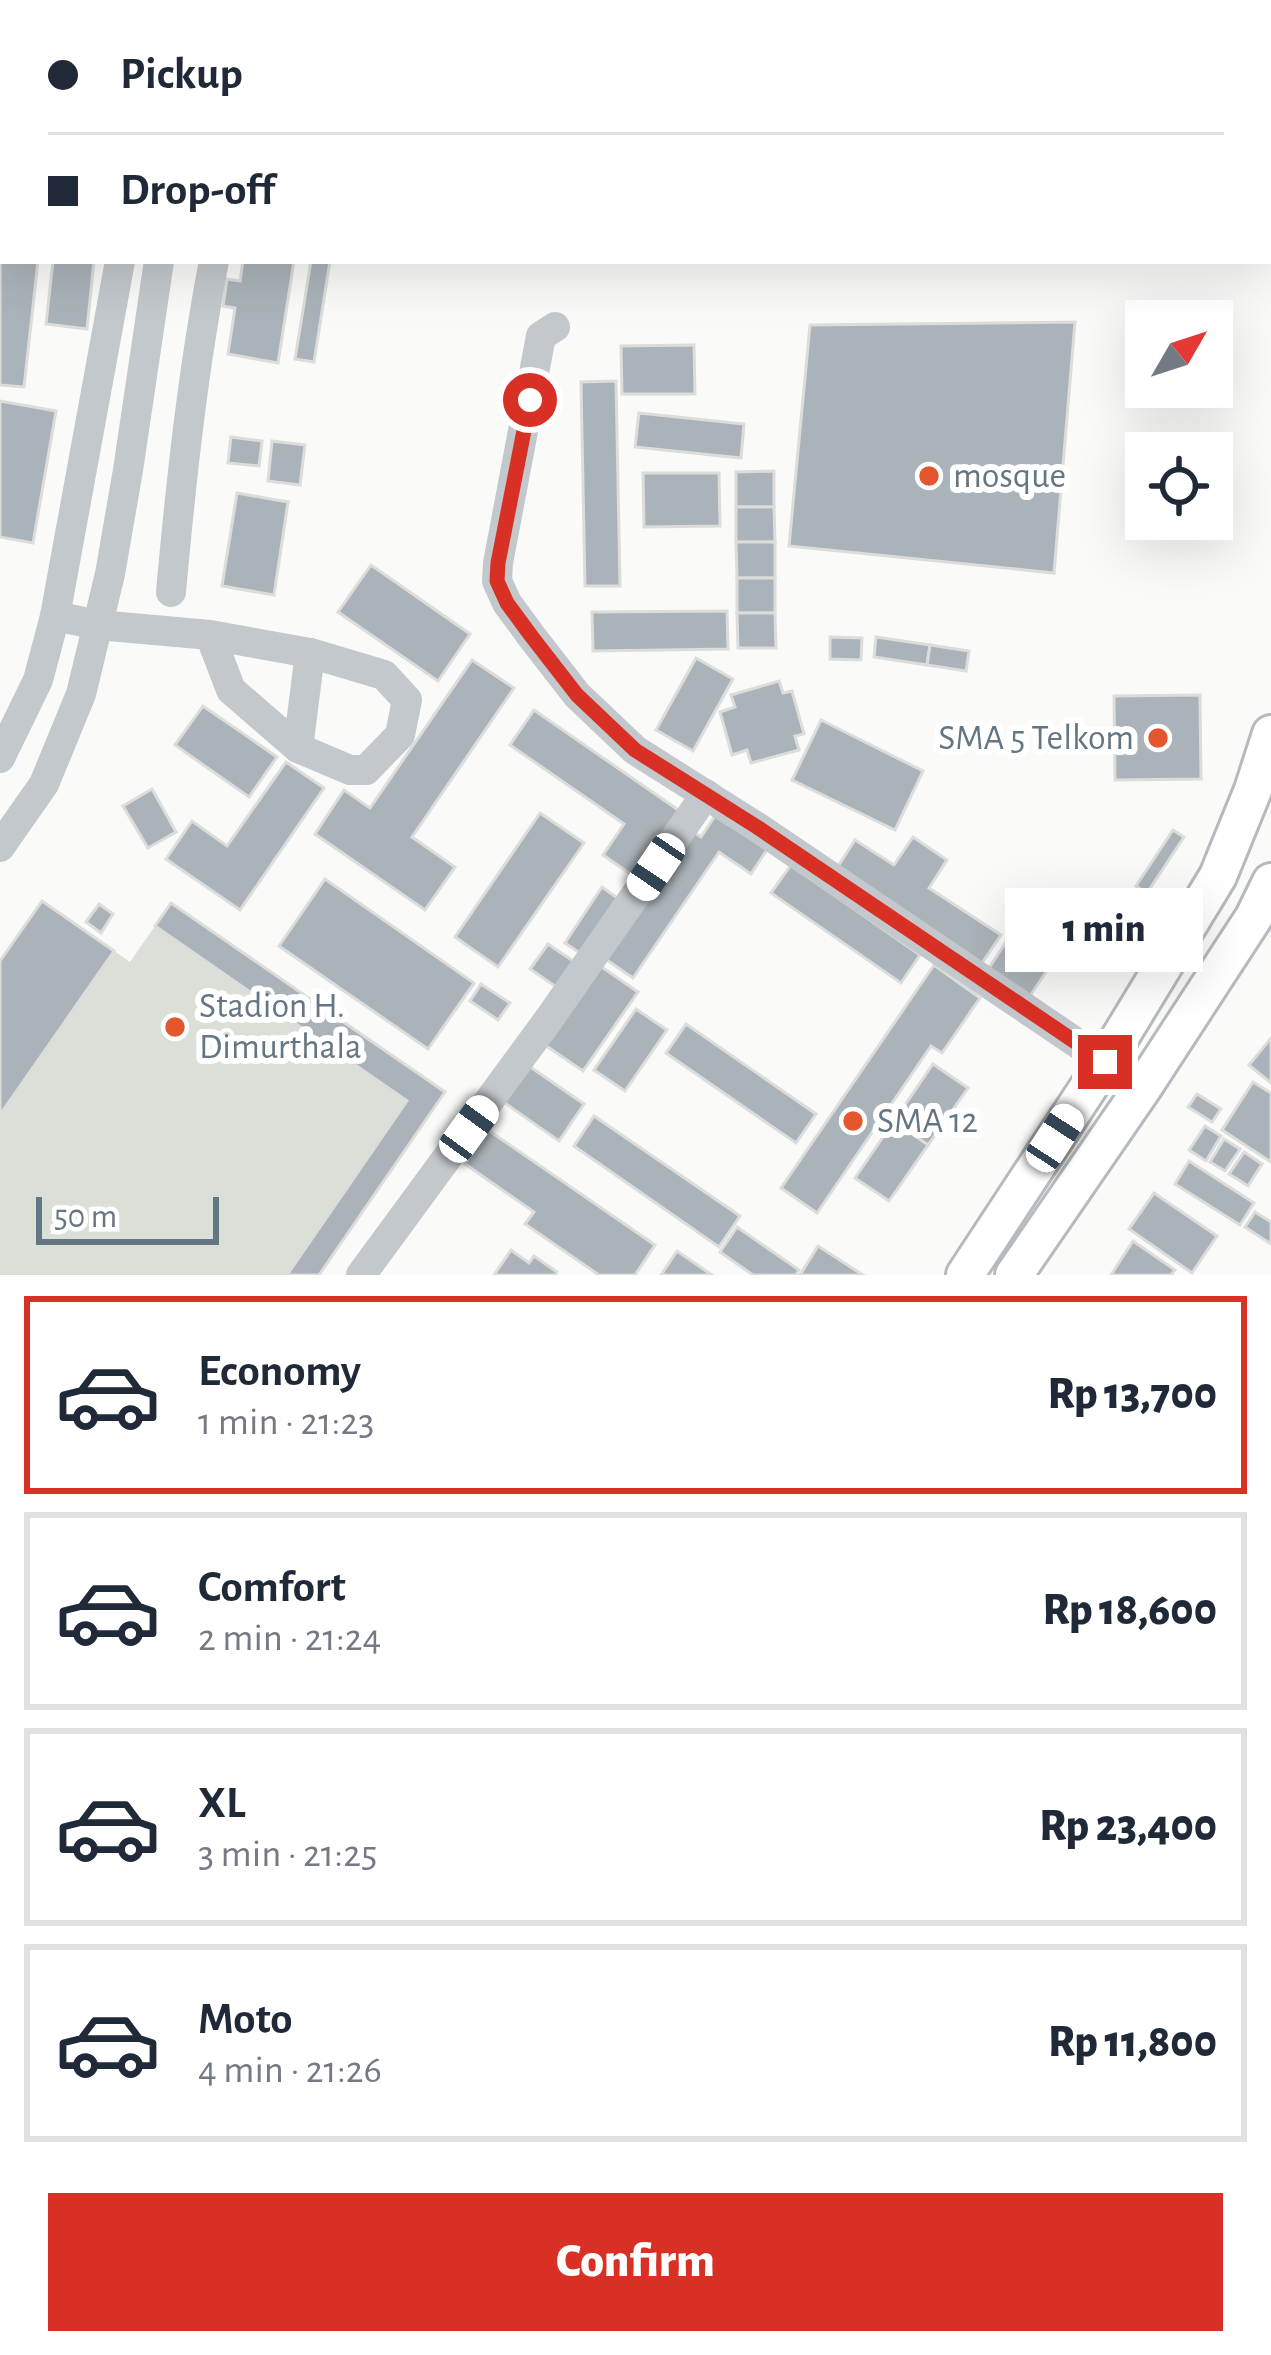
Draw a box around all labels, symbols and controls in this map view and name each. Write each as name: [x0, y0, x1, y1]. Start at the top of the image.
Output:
text: Pickup: [120, 52, 243, 97]
text: Drop-off: [120, 168, 275, 213]
north arrow: [1125, 300, 1233, 408]
map controls: [1125, 300, 1233, 540]
route start: [503, 373, 557, 427]
button: locate: [1125, 432, 1233, 540]
place label: mosque: [953, 458, 1066, 494]
marker: mosque: [916, 463, 942, 489]
place label: SMA 5 Telkom: [938, 720, 1134, 756]
marker: SMA 5 Telkom: [1145, 725, 1171, 751]
car: [621, 827, 691, 907]
callout: 1 min: [1006, 888, 1204, 972]
text: 1 min: [1062, 910, 1146, 949]
place label: Stadion H. Dimurthala: [199, 988, 362, 1065]
marker: Stadion H. Dimurthala: [162, 1014, 188, 1040]
route end: [1078, 1035, 1132, 1089]
car: [433, 1089, 505, 1169]
car: [1020, 1098, 1090, 1178]
place label: SMA 12: [877, 1103, 978, 1139]
marker: SMA 12: [840, 1108, 866, 1134]
scale bar: [36, 1191, 219, 1244]
text: 50 m: [54, 1201, 117, 1234]
icon: car: [54, 1341, 162, 1449]
text: Economy: [198, 1349, 361, 1394]
text: Rp 13,700: [1047, 1372, 1217, 1417]
text: 1 min · 21:23: [198, 1403, 374, 1442]
icon: car: [54, 1557, 162, 1665]
text: Comfort: [198, 1565, 346, 1610]
text: Rp 18,600: [1042, 1588, 1217, 1633]
text: 2 min · 21:24: [198, 1619, 381, 1658]
icon: car: [54, 1773, 162, 1881]
text: XL: [198, 1781, 246, 1826]
text: Rp 23,400: [1039, 1804, 1217, 1849]
text: 3 min · 21:25: [198, 1835, 377, 1874]
icon: car: [54, 1989, 162, 2097]
text: Moto: [198, 1997, 293, 2042]
text: Rp 11,800: [1048, 2020, 1217, 2065]
text: 4 min · 21:26: [198, 2051, 382, 2090]
button: Confirm: [48, 2193, 1223, 2331]

